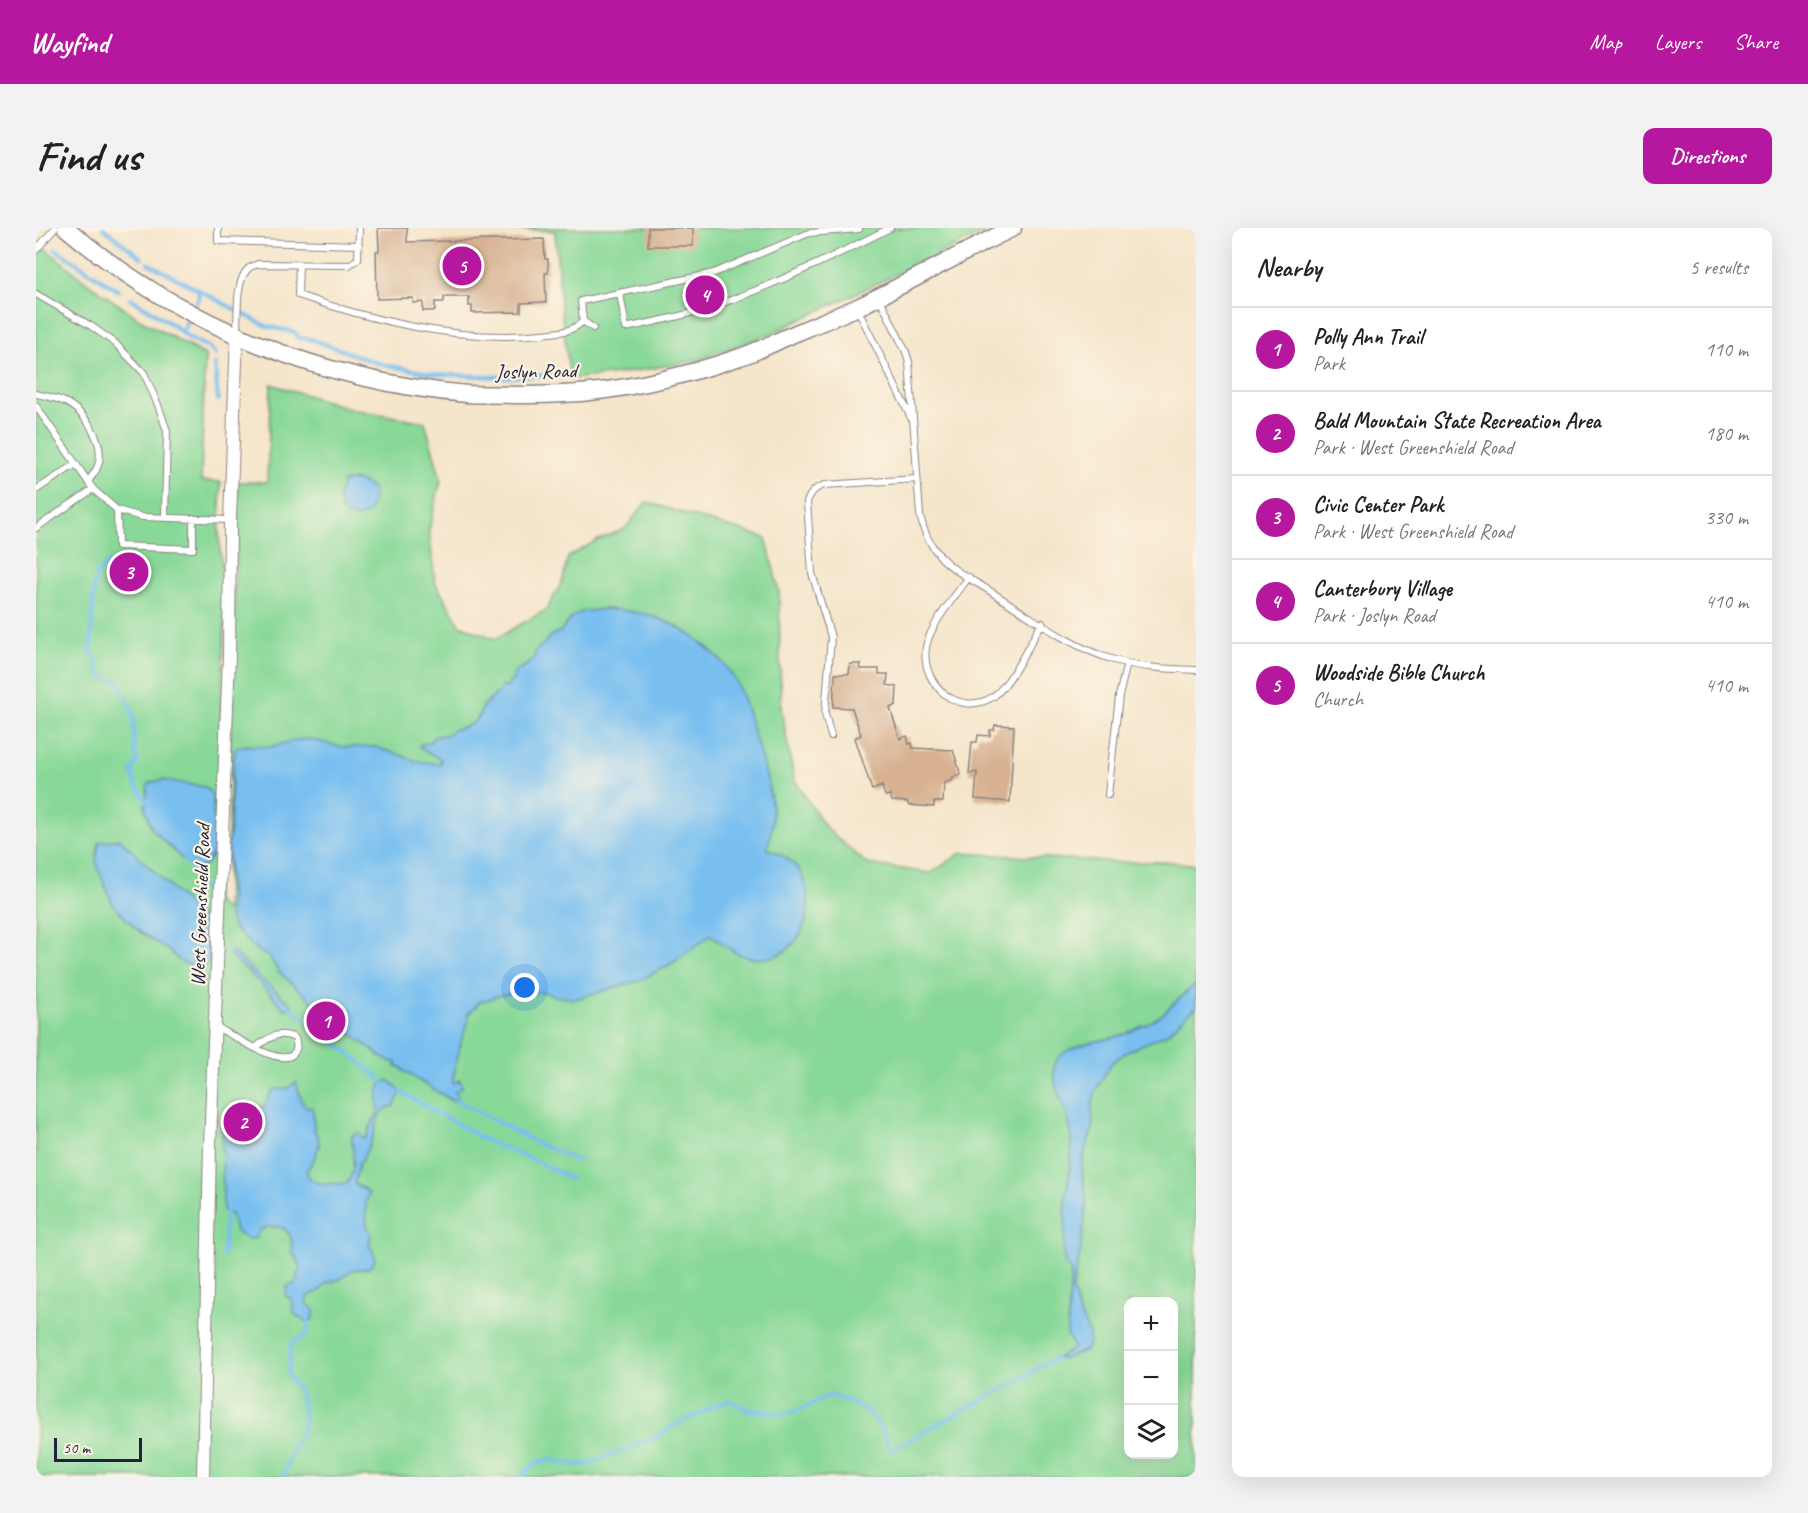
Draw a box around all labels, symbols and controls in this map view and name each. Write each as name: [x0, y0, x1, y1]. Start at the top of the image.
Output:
text: Wayfind: [30, 25, 109, 60]
text: Map: [1589, 29, 1622, 55]
text: Layers: [1655, 29, 1701, 55]
text: Share: [1734, 29, 1778, 55]
button: Directions: [1643, 128, 1772, 184]
text: Find us: [36, 130, 141, 183]
pin: 5: [442, 243, 482, 288]
text: Nearby: [1256, 251, 1321, 284]
text: 5 results: [1689, 255, 1748, 280]
pin: 4: [686, 272, 724, 318]
text: Polly Ann Trail: [1313, 323, 1423, 351]
text: 1: [1271, 337, 1280, 362]
text: 110 m: [1705, 337, 1748, 362]
text: Park: [1313, 351, 1345, 376]
street label: Joslyn Road: [494, 357, 581, 385]
text: Bald Mountain State Recreation Area: [1313, 407, 1601, 435]
text: 2: [1271, 421, 1280, 446]
text: 180 m: [1705, 421, 1748, 446]
text: Park · West Greenshield Road: [1313, 435, 1513, 460]
text: Civic Center Park: [1313, 491, 1443, 519]
text: 3: [1271, 505, 1280, 530]
text: 330 m: [1705, 505, 1748, 530]
text: Park · West Greenshield Road: [1313, 519, 1513, 544]
pin: 3: [110, 550, 148, 594]
text: Canterbury Village: [1313, 575, 1452, 603]
text: 4: [1271, 589, 1280, 614]
text: 410 m: [1705, 589, 1748, 614]
text: Park · Joslyn Road: [1313, 603, 1435, 628]
text: Woodside Bible Church: [1313, 659, 1484, 687]
text: 5: [1271, 673, 1280, 698]
text: 410 m: [1705, 673, 1748, 698]
text: Church: [1313, 687, 1363, 712]
street label: West Greenshield Road: [184, 821, 216, 987]
your location: [510, 973, 539, 1002]
pin: 1: [306, 998, 346, 1044]
pin: 2: [224, 1100, 262, 1144]
map controls: [1124, 1297, 1178, 1459]
button: +: [1124, 1297, 1178, 1351]
button: −: [1124, 1351, 1178, 1405]
button: layers: [1124, 1405, 1178, 1459]
scale bar: [54, 1435, 142, 1462]
text: 50 m: [63, 1438, 90, 1458]

